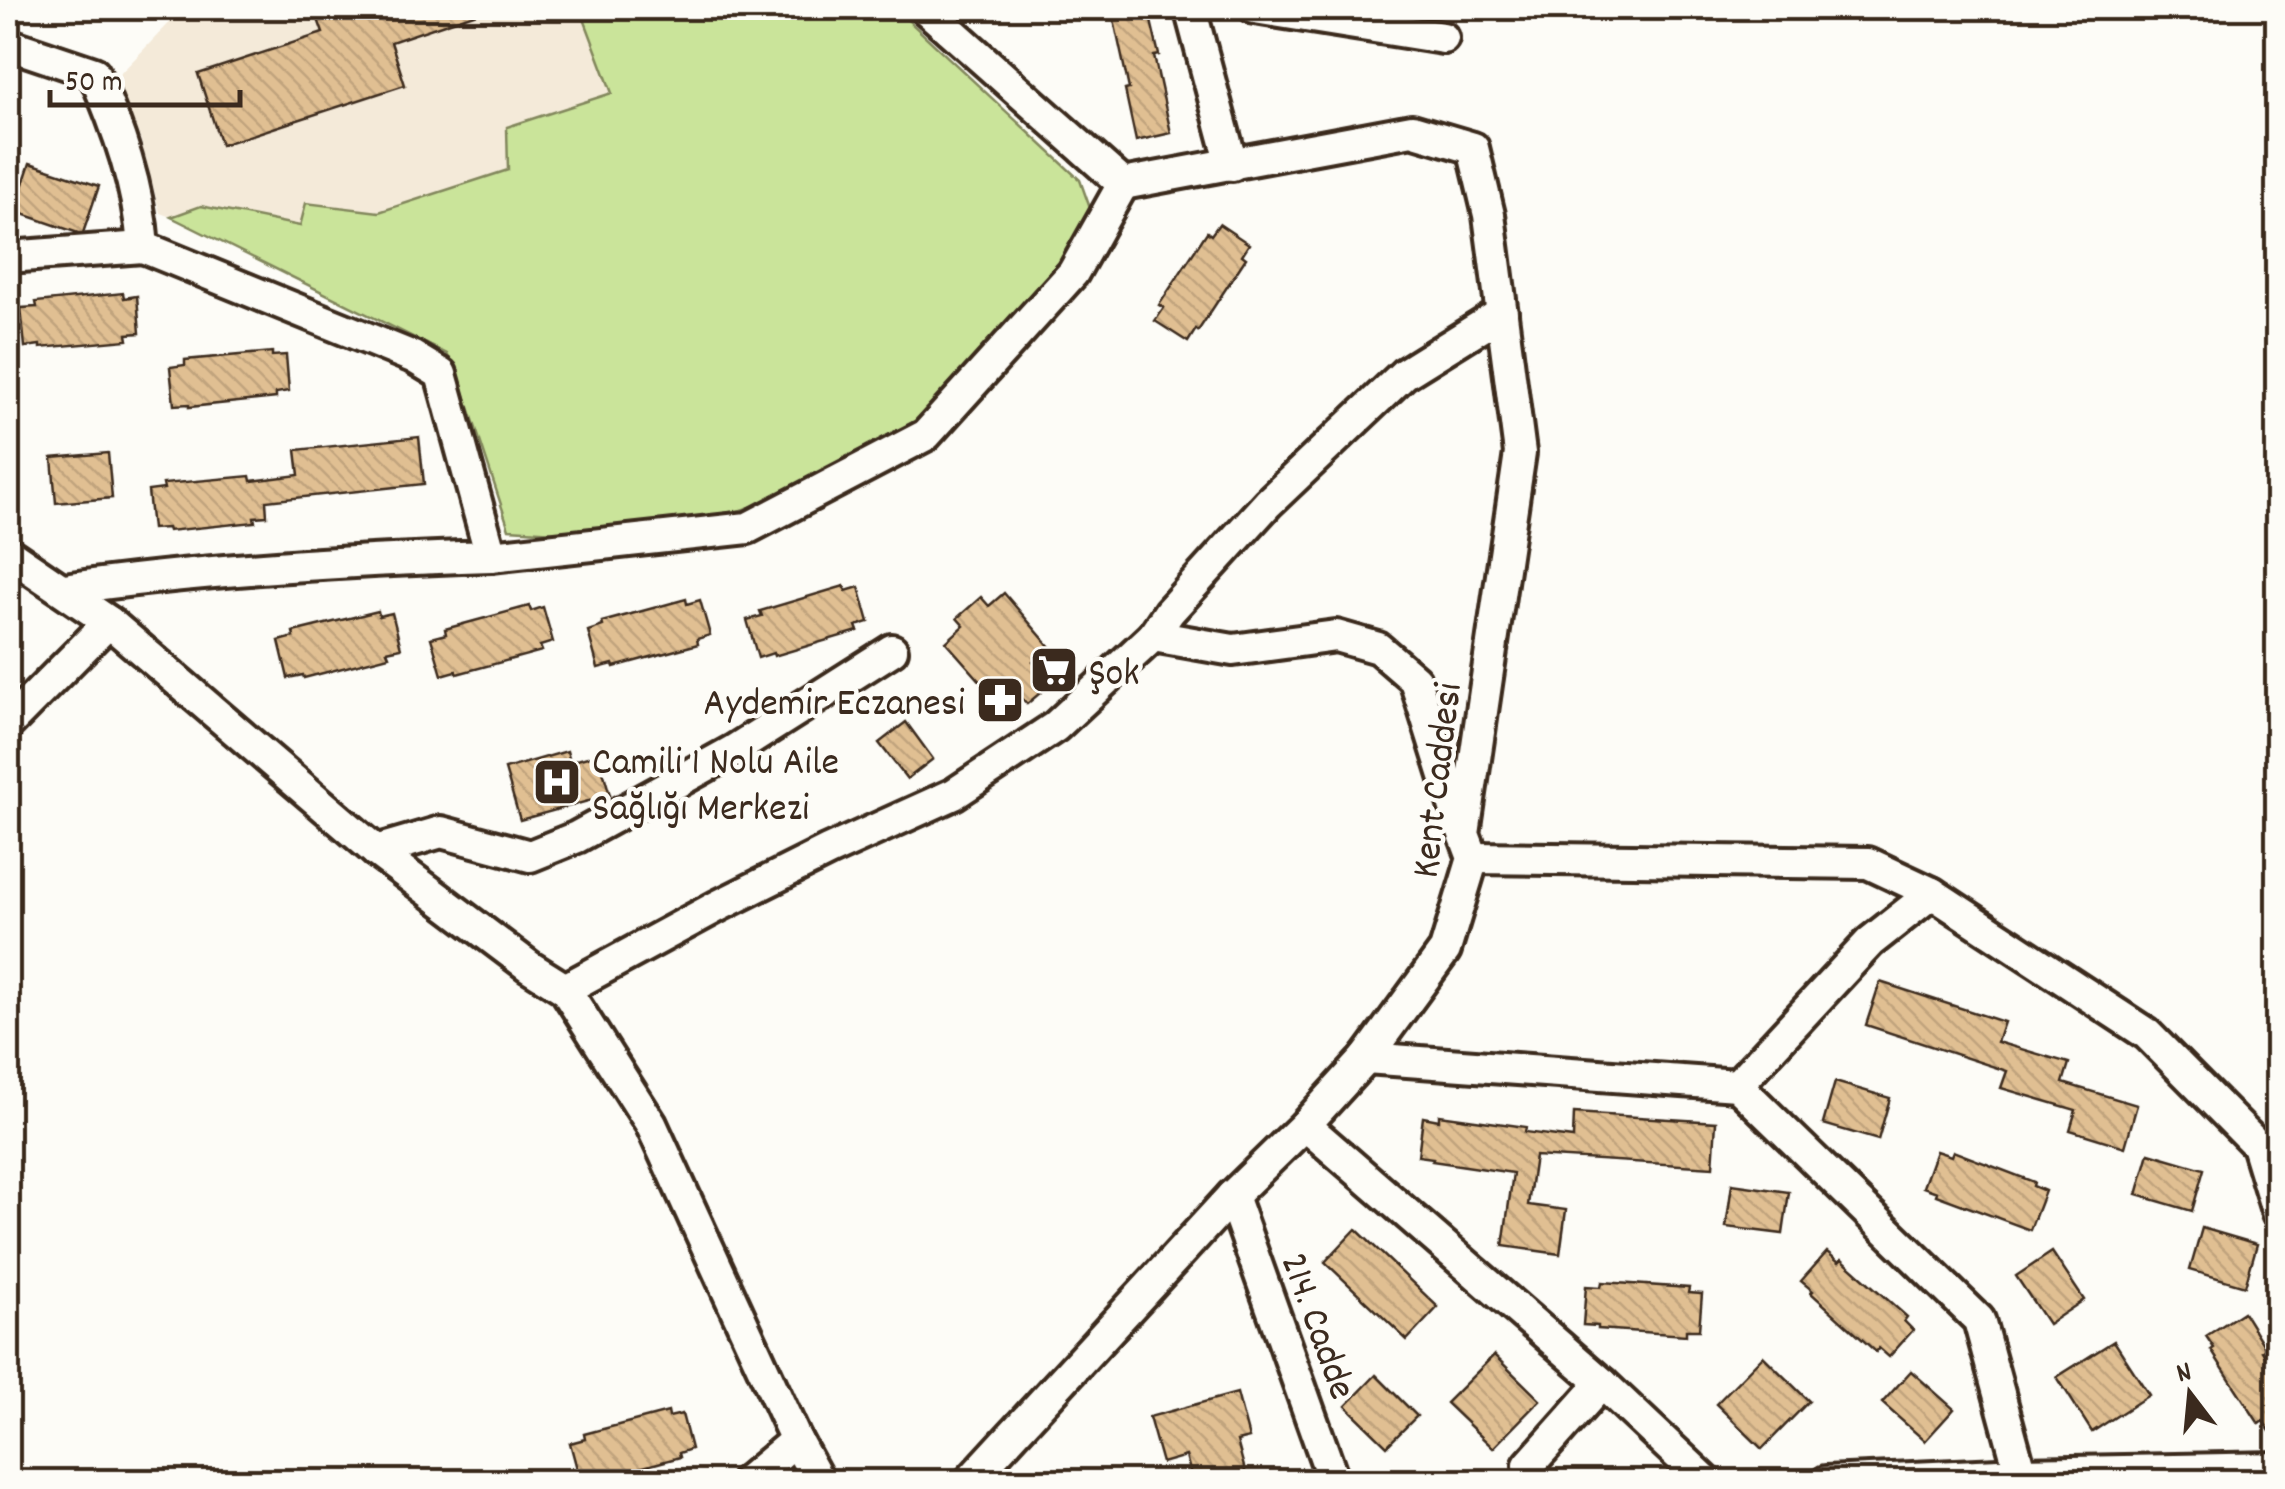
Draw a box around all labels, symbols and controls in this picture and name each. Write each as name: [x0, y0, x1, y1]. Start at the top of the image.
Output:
scale bar: [50, 45, 240, 107]
text: 50 m: [65, 63, 123, 106]
supermarket icon: Şok: [1028, 644, 1080, 696]
place label: Şok: [1089, 648, 1140, 705]
pharmacy icon: Aydemir Eczanesi: [974, 674, 1026, 726]
place label: Aydemir Eczanesi: [703, 678, 965, 735]
street label: Kent Caddesi: [1400, 680, 1481, 882]
place label: Camili 1 Nolu Aile Sağlığı Merkezi: [592, 737, 839, 840]
hospital icon: Camili 1 Nolu Aile Sağlığı Merkezi: [531, 756, 583, 808]
street label: 214. Cadde: [1262, 1246, 1368, 1409]
north arrow: [2140, 1344, 2240, 1444]
text: N: [2172, 1354, 2197, 1396]

